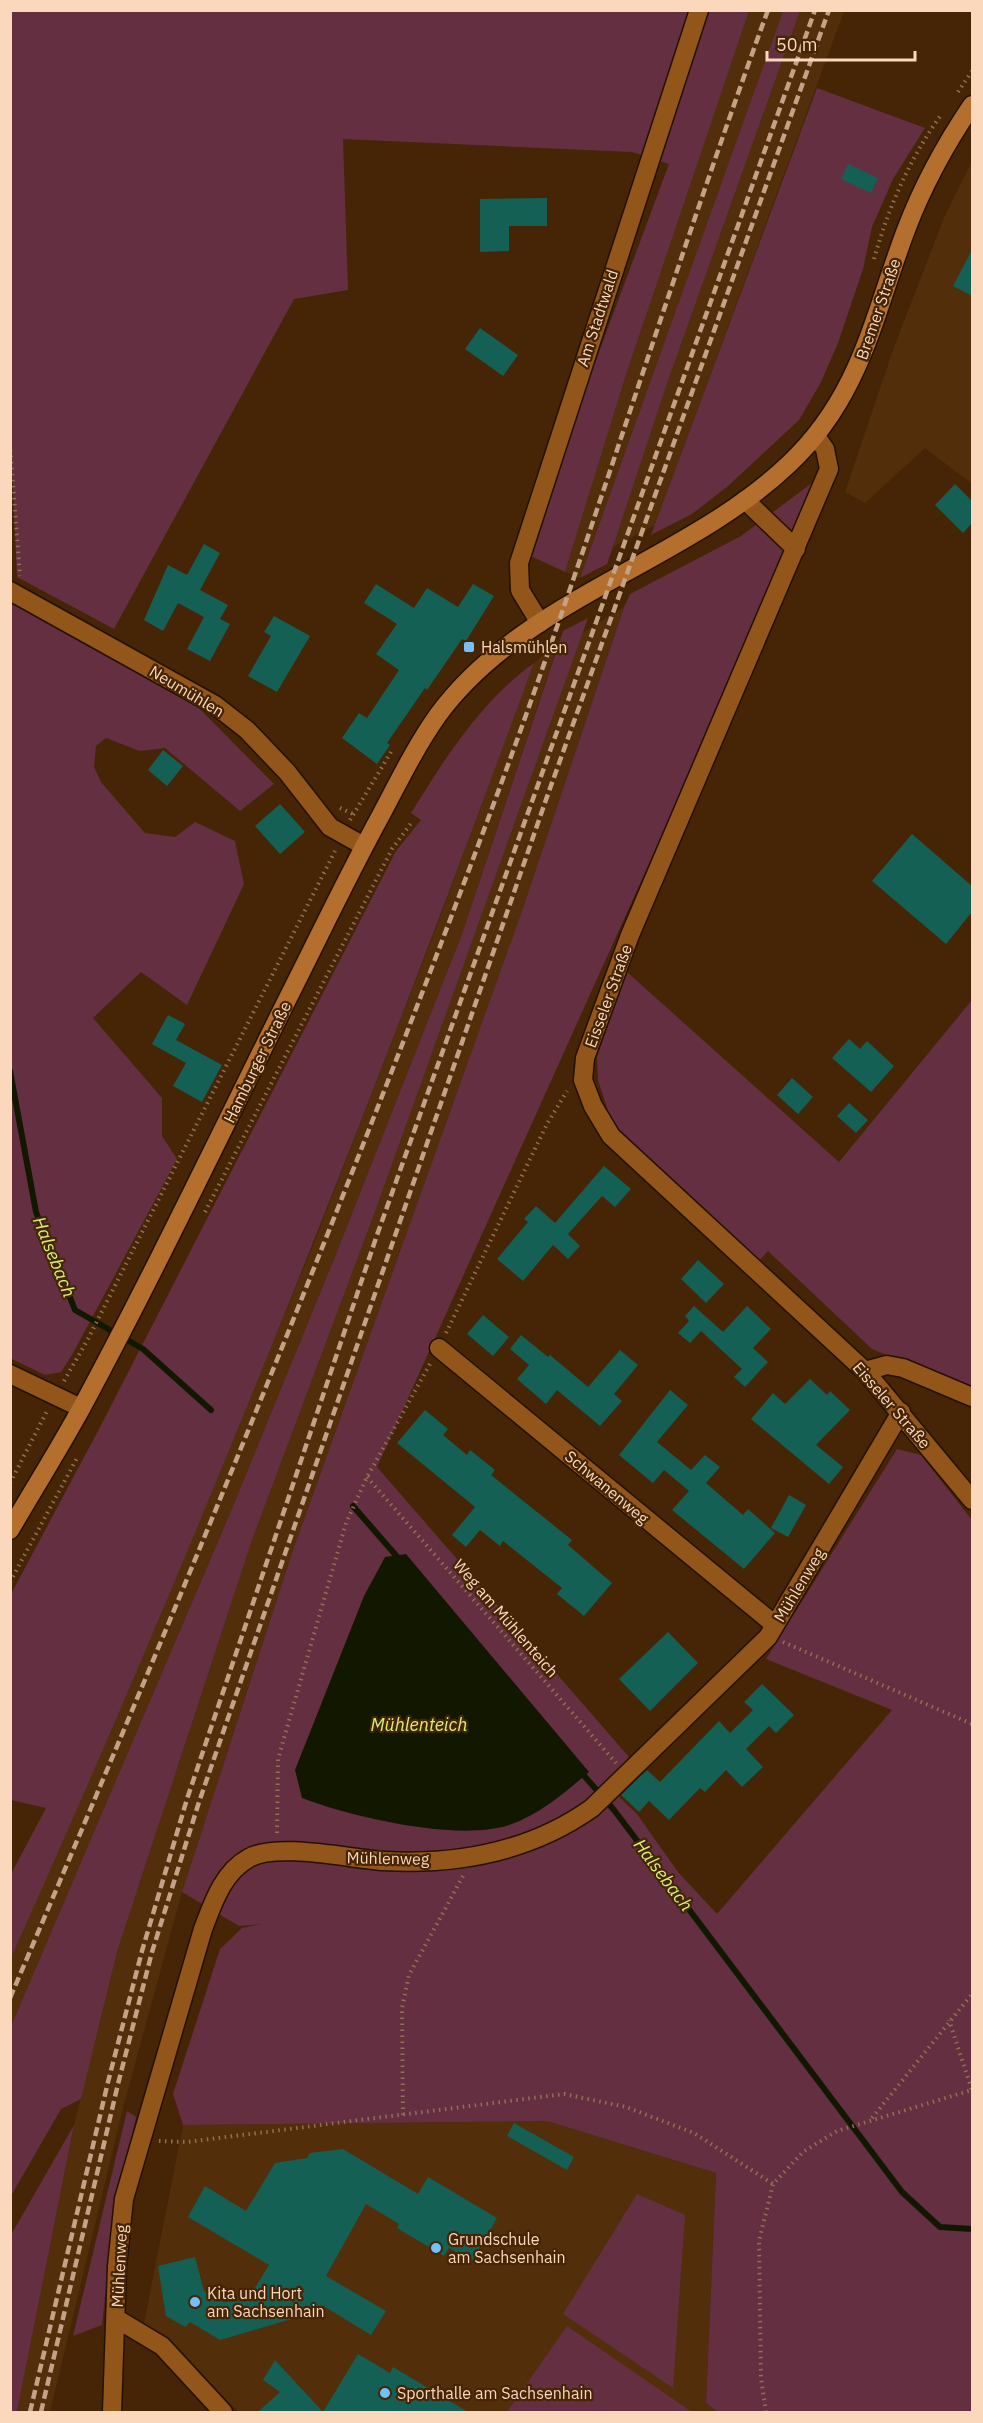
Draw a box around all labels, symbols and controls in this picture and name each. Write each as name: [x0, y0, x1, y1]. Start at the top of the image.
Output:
scale bar: [767, 24, 916, 62]
text: 50 m: [776, 33, 818, 56]
street label: Bremer Straße: [851, 256, 905, 362]
street label: Am Stadtwald: [572, 267, 622, 369]
place label: Halsmühlen: [481, 637, 567, 657]
marker: Halsmühlen: [462, 640, 476, 654]
street label: Neumühlen: [146, 661, 228, 721]
street label: Eisseler Straße: [580, 941, 636, 1050]
street label: Hamburger Straße: [219, 998, 295, 1126]
water label: Halsebach: [28, 1213, 81, 1301]
street label: Eisseler Straße: [849, 1357, 935, 1453]
street label: Schwanenweg: [561, 1446, 653, 1528]
street label: Mühlenweg: [769, 1544, 829, 1626]
street label: Weg am Mühlenteich: [449, 1555, 563, 1681]
water label: Mühlenteich: [370, 1713, 468, 1736]
water label: Halsebach: [629, 1834, 698, 1916]
street label: Mühlenweg: [346, 1847, 430, 1869]
street label: Mühlenweg: [107, 2224, 131, 2308]
place label: Grundschule am Sachsenhain: [448, 2229, 566, 2267]
marker: Grundschule am Sachsenhain: [429, 2241, 443, 2255]
place label: Kita und Hort am Sachsenhain: [207, 2283, 325, 2321]
marker: Kita und Hort am Sachsenhain: [188, 2295, 202, 2309]
place label: Sporthalle am Sachsenhain: [397, 2383, 593, 2403]
marker: Sporthalle am Sachsenhain: [378, 2386, 392, 2400]

